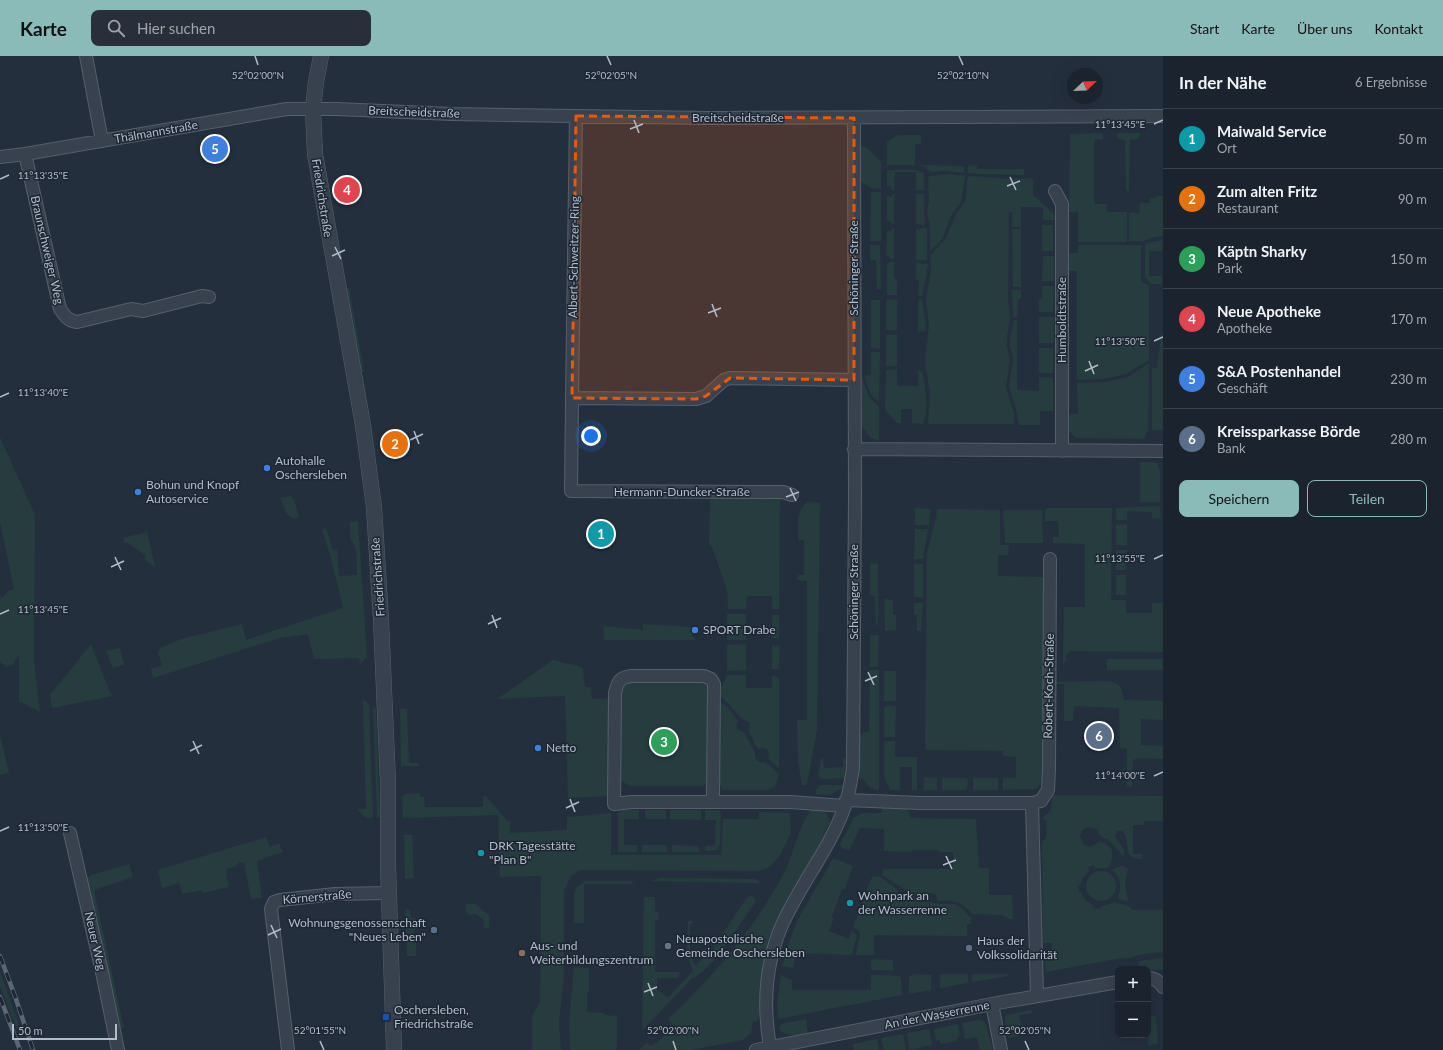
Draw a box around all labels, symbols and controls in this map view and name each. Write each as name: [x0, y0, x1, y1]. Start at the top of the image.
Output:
search box: [91, 10, 371, 46]
text: Karte: [20, 17, 67, 40]
icon: search: [105, 17, 127, 39]
text: Hier suchen: [137, 19, 215, 37]
text: Start: [1190, 20, 1219, 37]
text: Karte: [1241, 20, 1275, 37]
text: Über uns: [1297, 20, 1352, 37]
text: Kontakt: [1374, 20, 1423, 37]
north arrow: [1067, 68, 1103, 104]
text: 52°02'00"N: [232, 69, 284, 81]
text: 52°02'05"N: [585, 69, 637, 81]
text: 52°02'10"N: [937, 69, 989, 81]
text: In der Nähe: [1179, 72, 1267, 93]
text: 6 Ergebnisse: [1355, 74, 1427, 90]
street label: Breitscheidstraße: [368, 102, 460, 121]
street label: Breitscheidstraße: [692, 110, 784, 125]
street label: Thälmannstraße: [113, 117, 199, 146]
text: 11°13'45"E: [1095, 118, 1145, 130]
text: Maiwald Service: [1217, 122, 1326, 140]
text: 1: [1188, 131, 1196, 147]
text: 50 m: [1398, 131, 1427, 147]
pin: 5: [202, 134, 228, 164]
text: Ort: [1217, 140, 1237, 156]
street label: Friedrichstraße: [309, 158, 336, 238]
text: 11°13'35"E: [18, 169, 68, 181]
pin: 4: [334, 175, 360, 205]
text: Zum alten Fritz: [1217, 182, 1317, 200]
text: 2: [1188, 191, 1196, 207]
text: 90 m: [1398, 191, 1427, 207]
street label: Braunschweiger Weg: [28, 194, 67, 306]
street label: Albert-Schweitzer-Ring: [565, 196, 582, 318]
text: Restaurant: [1217, 200, 1279, 216]
street label: Schöninger Straße: [846, 220, 861, 316]
text: Käptn Sharky: [1217, 242, 1307, 260]
text: 3: [1188, 251, 1196, 267]
text: 150 m: [1390, 251, 1427, 267]
text: Park: [1217, 260, 1242, 276]
street label: Humboldtstraße: [1054, 277, 1069, 363]
text: Neue Apotheke: [1217, 302, 1321, 320]
text: 4: [1188, 311, 1196, 327]
text: 170 m: [1390, 311, 1427, 327]
text: Apotheke: [1217, 320, 1272, 336]
text: 11°13'50"E: [1095, 335, 1145, 347]
text: S&A Postenhandel: [1217, 362, 1341, 380]
text: 5: [1188, 371, 1196, 387]
text: 230 m: [1390, 371, 1427, 387]
text: Geschäft: [1217, 380, 1268, 396]
text: 11°13'40"E: [18, 386, 68, 398]
text: Kreissparkasse Börde: [1217, 422, 1360, 440]
your location: [581, 426, 601, 446]
pin: 2: [382, 429, 408, 459]
text: 6: [1188, 431, 1196, 447]
text: 280 m: [1390, 431, 1427, 447]
text: Bank: [1217, 440, 1246, 456]
place label: Autohalle Oschersleben: [275, 453, 347, 482]
marker: Autohalle Oschersleben: [262, 463, 272, 473]
place label: Bohun und Knopf Autoservice: [146, 477, 240, 506]
button: Speichern: [1179, 480, 1299, 517]
button: Teilen: [1307, 480, 1427, 517]
street label: Hermann-Duncker-Straße: [614, 484, 750, 499]
marker: Bohun und Knopf Autoservice: [133, 487, 143, 497]
pin: 1: [588, 519, 614, 549]
street label: Friedrichstraße: [367, 537, 388, 617]
street label: Schöninger Straße: [846, 544, 861, 640]
text: 11°13'55"E: [1095, 552, 1145, 564]
text: 11°13'45"E: [18, 603, 68, 615]
place label: SPORT Drabe: [703, 622, 776, 637]
marker: SPORT Drabe: [690, 625, 700, 635]
street label: Robert-Koch-Straße: [1040, 633, 1057, 739]
pin: 6: [1086, 721, 1112, 751]
pin: 3: [651, 727, 677, 757]
place label: Netto: [546, 740, 576, 755]
marker: Netto: [533, 743, 543, 753]
text: 11°14'00"E: [1095, 769, 1145, 781]
text: 11°13'50"E: [18, 821, 68, 833]
place label: DRK Tagesstätte "Plan B": [489, 838, 576, 867]
marker: DRK Tagesstätte "Plan B": [476, 848, 486, 858]
street label: Körnerstraße: [282, 886, 352, 907]
place label: Wohnpark an der Wasserrenne: [858, 888, 947, 917]
marker: Wohnpark an der Wasserrenne: [845, 898, 855, 908]
street label: Neuer Weg: [81, 910, 110, 972]
place label: Wohnungsgenossenschaft "Neues Leben": [288, 915, 427, 944]
marker: Wohnungsgenossenschaft "Neues Leben": [429, 925, 439, 935]
place label: Neuapostolische Gemeinde Oschersleben: [676, 931, 805, 960]
place label: Haus der Volkssolidarität: [977, 933, 1058, 962]
place label: Aus- und Weiterbildungszentrum: [530, 938, 654, 967]
marker: Neuapostolische Gemeinde Oschersleben: [663, 941, 673, 951]
marker: Haus der Volkssolidarität: [964, 943, 974, 953]
marker: Aus- und Weiterbildungszentrum: [517, 948, 527, 958]
map controls: [1115, 966, 1151, 1038]
button: +: [1115, 966, 1151, 1002]
street label: An der Wasserrenne: [883, 997, 991, 1032]
place label: Oschersleben, Friedrichstraße: [394, 1002, 473, 1031]
button: −: [1115, 1002, 1151, 1038]
marker: Oschersleben, Friedrichstraße: [381, 1012, 391, 1022]
scale bar: [12, 1022, 117, 1041]
text: 50 m: [18, 1024, 43, 1037]
text: 52°01'55"N: [294, 1024, 346, 1036]
text: 52°02'00"N: [647, 1024, 699, 1036]
text: 52°02'05"N: [999, 1024, 1051, 1036]

